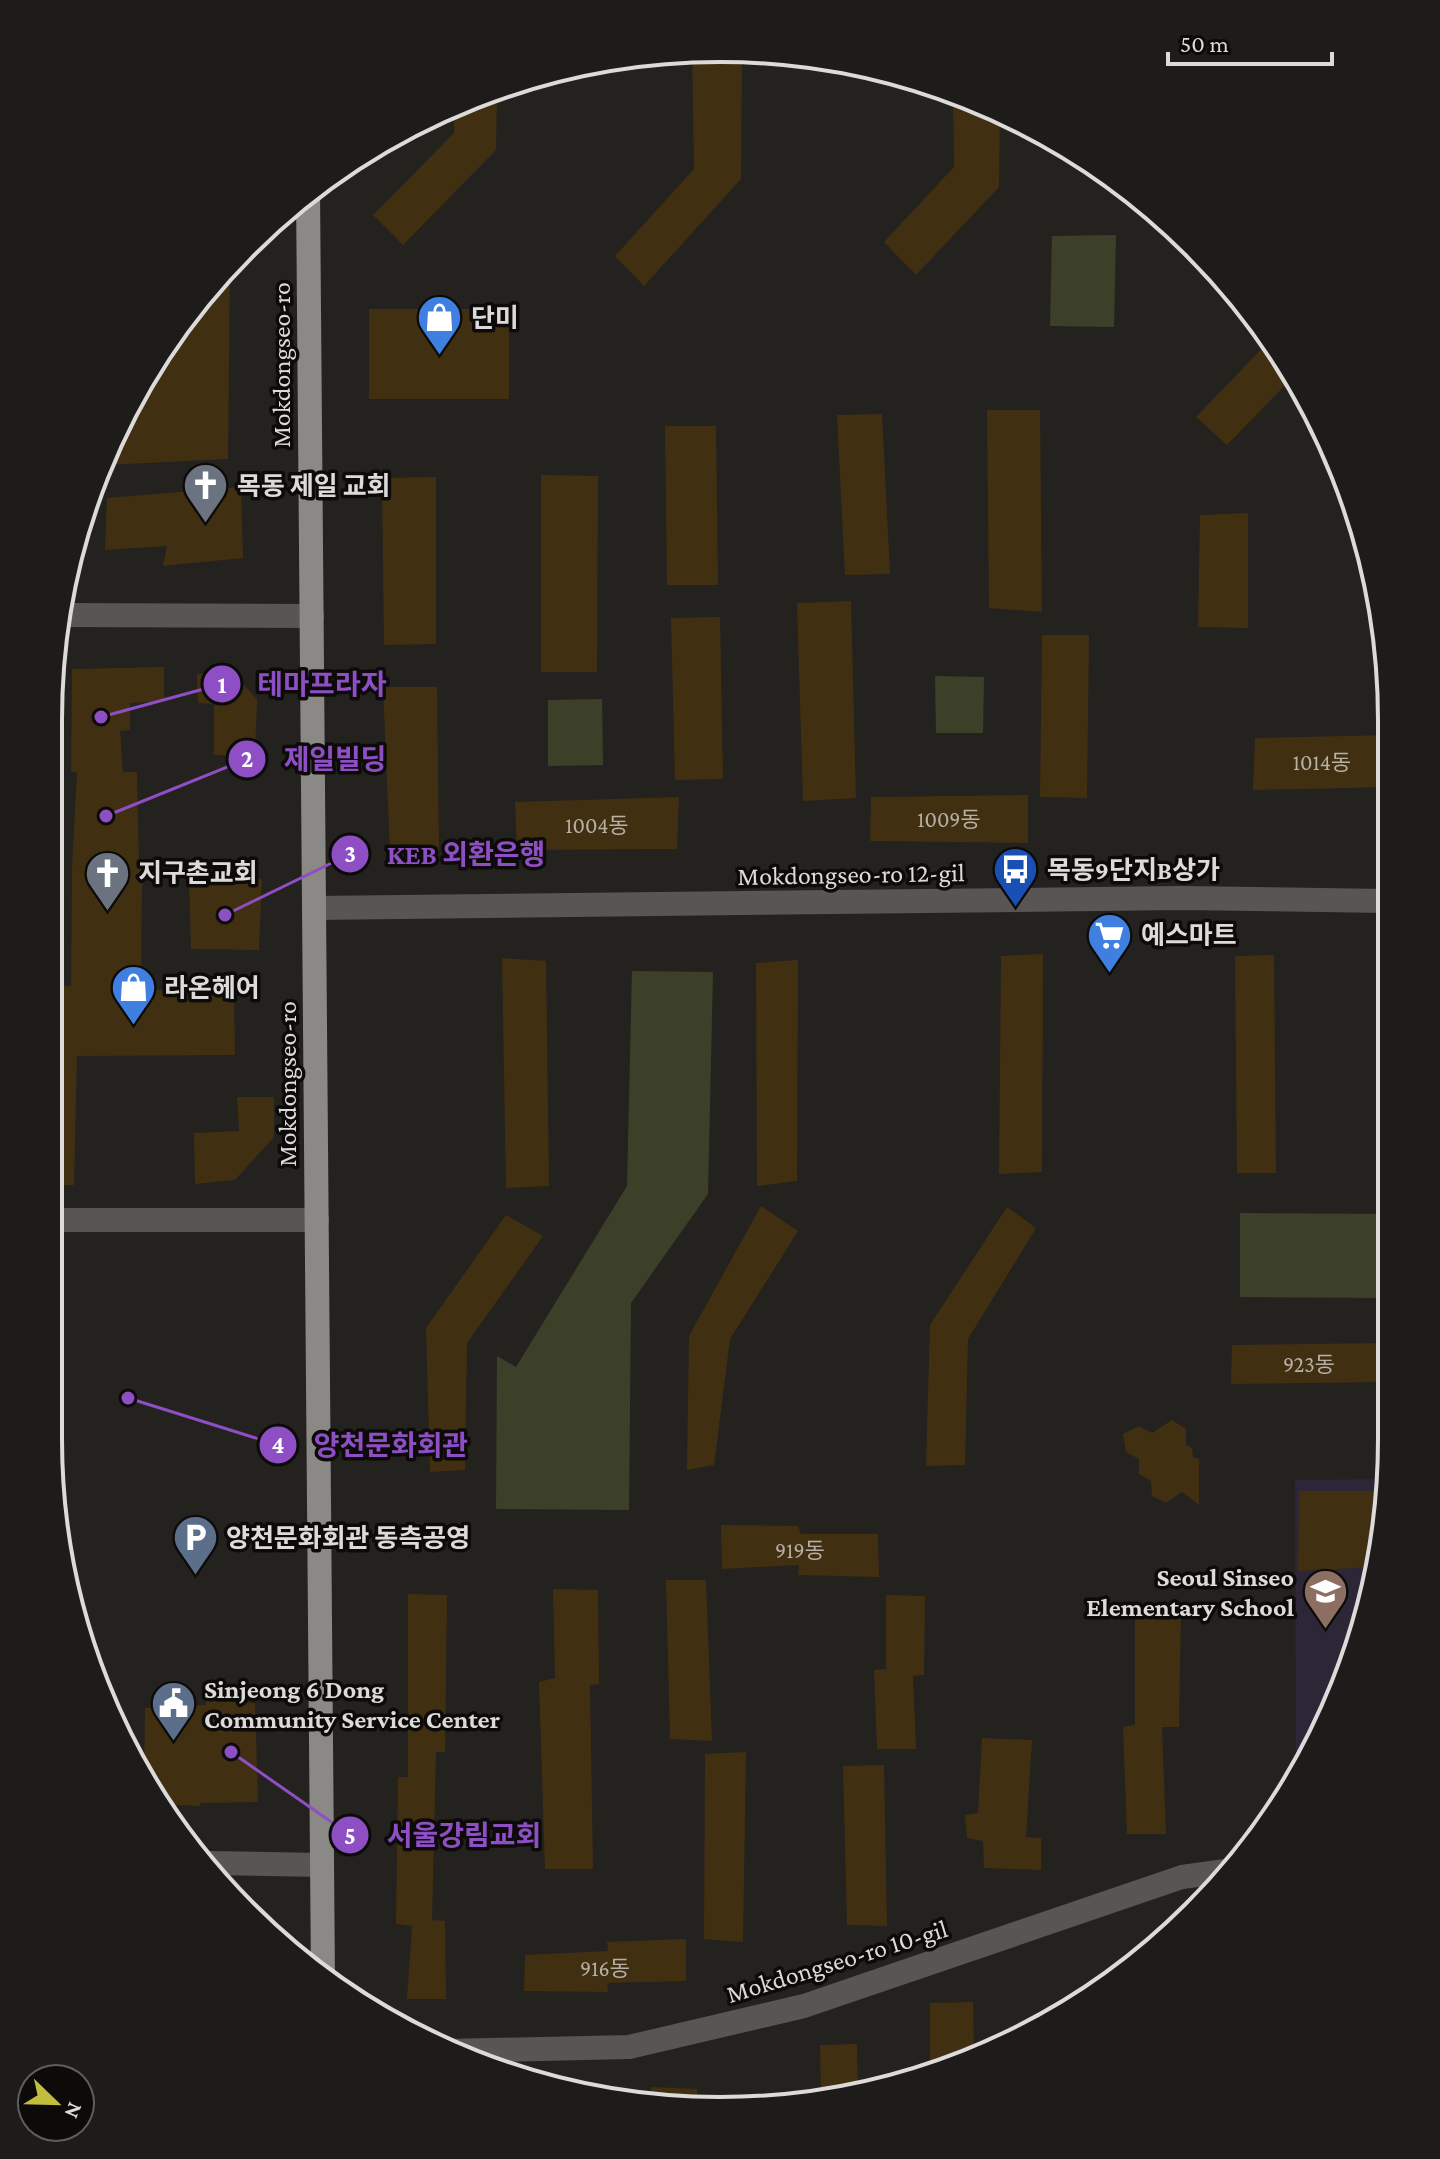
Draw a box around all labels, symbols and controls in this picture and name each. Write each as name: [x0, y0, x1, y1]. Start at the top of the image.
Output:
scale bar: [1168, 16, 1332, 66]
text: 50 m: [1180, 30, 1229, 57]
street label: Mokdongseo-ro: [267, 282, 296, 448]
shop icon: 단미: [416, 294, 464, 357]
place label: 단미: [471, 304, 519, 333]
church icon: 목동 제일 교회: [182, 462, 230, 525]
place label: 목동 제일 교회: [237, 472, 391, 501]
callout: 테마프라자: [202, 658, 403, 710]
text: 테마프라자: [258, 669, 387, 700]
text: 1: [218, 671, 227, 698]
callout: 제일빌딩: [227, 733, 403, 785]
text: 제일빌딩: [283, 744, 387, 775]
text: 2: [241, 745, 253, 772]
house number: 1014동: [1293, 750, 1351, 775]
house number: 1009동: [917, 807, 981, 832]
house number: 1004동: [565, 813, 629, 838]
callout: KEB 외환은행: [330, 828, 561, 880]
text: KEB 외환은행: [387, 839, 545, 870]
text: 3: [344, 840, 356, 867]
bus stop icon: 목동9단지B상가: [992, 846, 1040, 909]
church icon: 지구촌교회: [83, 849, 131, 912]
place label: 목동9단지B상가: [1047, 856, 1220, 885]
street label: Mokdongseo-ro 12-gil: [737, 858, 965, 891]
place label: 지구촌교회: [138, 859, 258, 888]
supermarket icon: 예스마트: [1086, 911, 1134, 974]
place label: 예스마트: [1141, 921, 1237, 950]
shop icon: 라온헤어: [109, 964, 157, 1027]
place label: 라온헤어: [164, 974, 260, 1003]
street label: Mokdongseo-ro: [273, 1001, 302, 1167]
house number: 923동: [1283, 1352, 1335, 1377]
callout: 양천문화회관: [258, 1419, 485, 1471]
text: 양천문화회관: [314, 1430, 468, 1461]
text: 4: [272, 1431, 285, 1458]
parking icon: 양천문화회관 동측공영: [171, 1514, 219, 1577]
place label: 양천문화회관 동측공영: [226, 1524, 470, 1553]
house number: 919동: [775, 1538, 825, 1563]
place label: Seoul Sinseo Elementary School: [1086, 1563, 1294, 1622]
school or university icon: Seoul Sinseo Elementary School: [1301, 1568, 1349, 1631]
place label: Sinjeong 6 Dong Community Service Center: [204, 1675, 501, 1734]
public building icon: Sinjeong 6 Dong Community Service Center: [149, 1680, 197, 1743]
callout: 서울강림교회: [330, 1809, 557, 1861]
text: 서울강림교회: [387, 1820, 541, 1851]
text: 5: [344, 1822, 356, 1849]
street label: Mokdongseo-ro 10-gil: [723, 1914, 951, 2009]
house number: 916동: [580, 1956, 630, 1981]
north arrow: [16, 2063, 96, 2143]
text: N: [60, 2099, 88, 2122]

